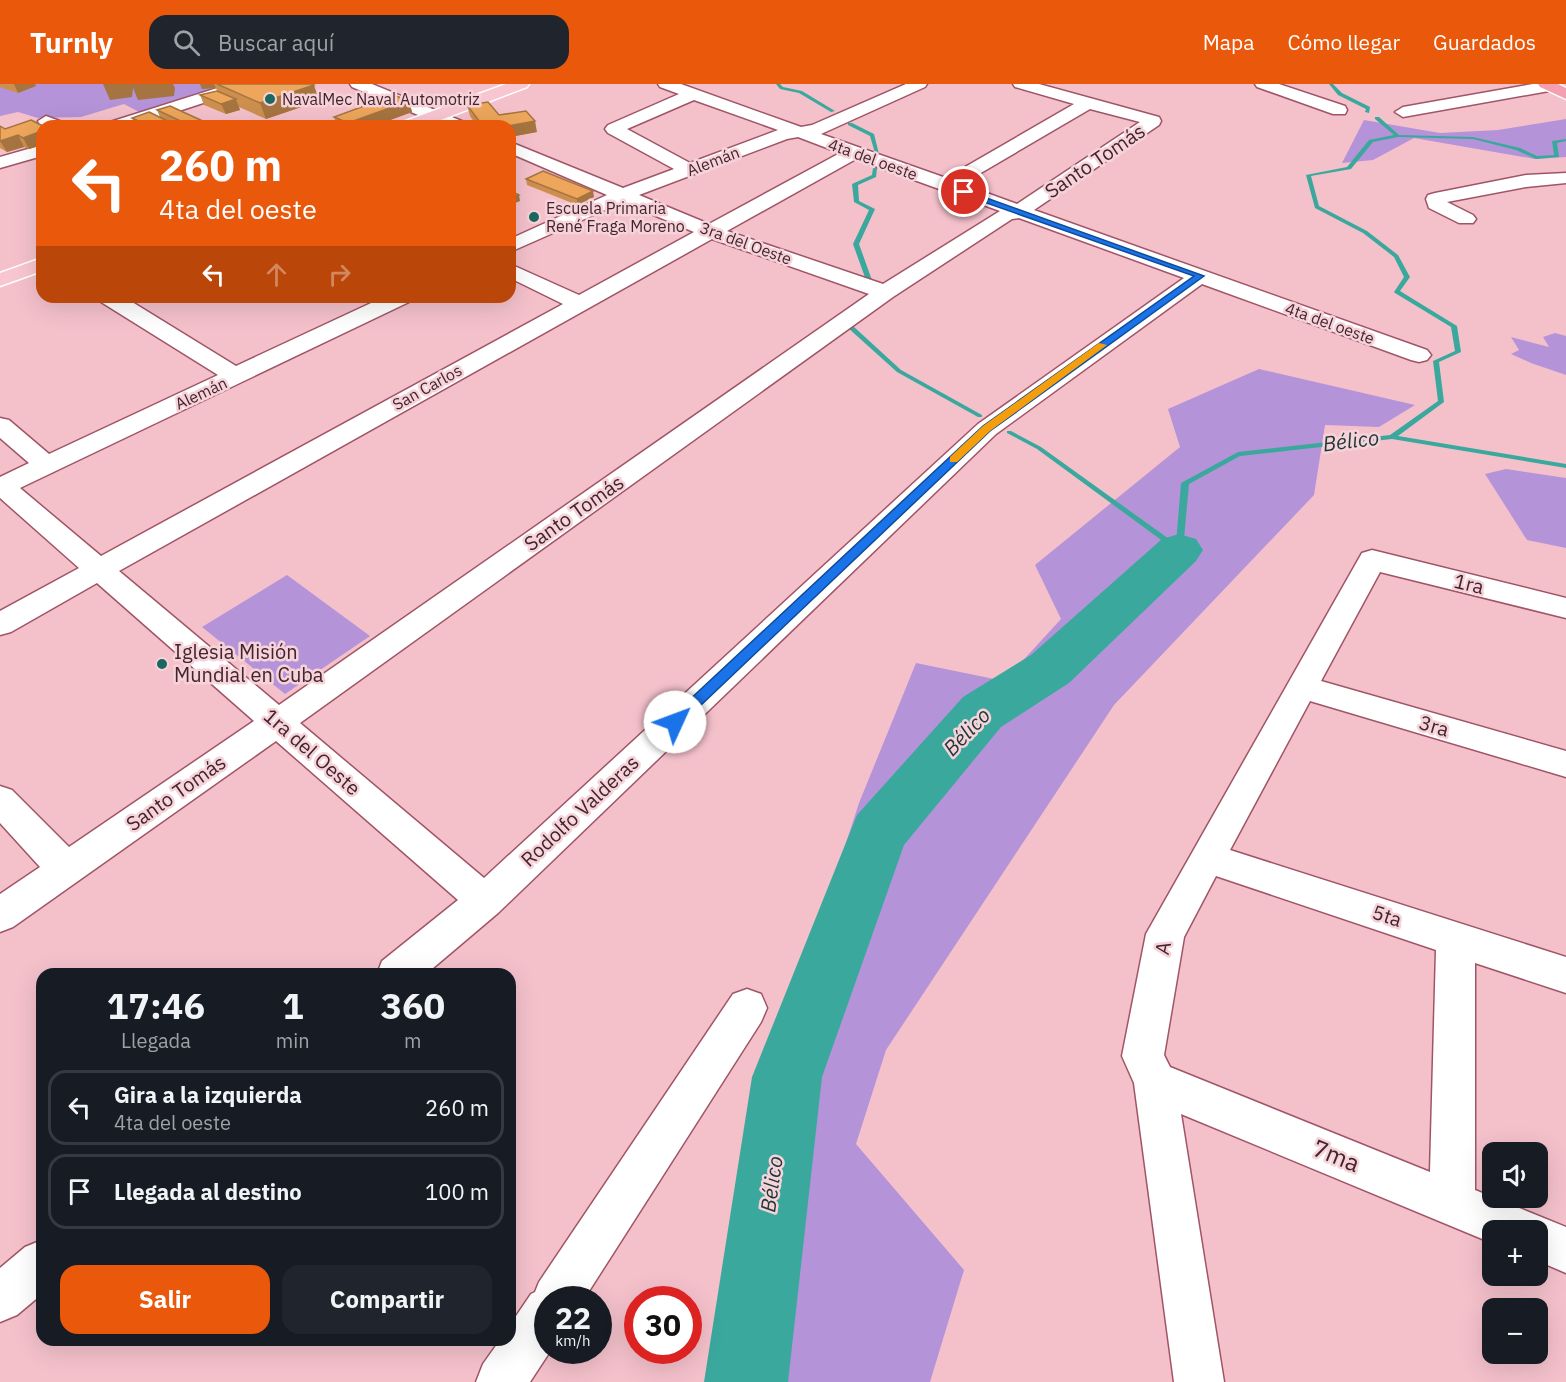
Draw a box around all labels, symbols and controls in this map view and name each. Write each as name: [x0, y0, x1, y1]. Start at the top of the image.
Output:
search box: [149, 15, 569, 69]
text: Turnly: [30, 24, 113, 61]
icon: search: [170, 26, 203, 59]
text: Buscar aquí: [218, 28, 334, 57]
text: Mapa: [1203, 28, 1254, 56]
text: Cómo llegar: [1287, 28, 1400, 56]
text: Guardados: [1433, 28, 1536, 56]
place label: NavalMec Naval Automotriz: [282, 89, 480, 109]
marker: NavalMec Naval Automotriz: [263, 92, 277, 106]
street label: Santo Tomás: [1039, 117, 1150, 204]
street label: 4ta del oeste: [826, 134, 921, 184]
text: 260 m: [159, 138, 282, 193]
street label: Alemán: [684, 142, 742, 180]
icon: left: [60, 144, 138, 222]
pin: [938, 166, 989, 217]
icon: arrive: [947, 175, 980, 208]
text: 4ta del oeste: [159, 191, 317, 226]
place label: Escuela Primaria René Fraga Moreno: [546, 198, 685, 236]
marker: Escuela Primaria René Fraga Moreno: [527, 210, 541, 224]
street label: 3ra del Oeste: [697, 217, 795, 269]
icon: left: [197, 258, 230, 291]
icon: ahead: [260, 258, 293, 291]
icon: right: [323, 258, 356, 291]
street label: 4ta del oeste: [1283, 298, 1378, 348]
street label: San Carlos: [389, 360, 465, 414]
street label: Alemán: [172, 372, 230, 414]
water label: Bélico: [1321, 423, 1381, 457]
street label: Santo Tomás: [519, 468, 629, 557]
street label: 1ra: [1451, 567, 1487, 600]
place label: Iglesia Misión Mundial en Cuba: [174, 638, 324, 688]
marker: Iglesia Misión Mundial en Cuba: [155, 657, 169, 671]
position arrow: [643, 690, 707, 754]
water label: Bélico: [937, 701, 996, 761]
street label: 1ra del Oeste: [258, 702, 367, 801]
street label: 3ra: [1416, 708, 1453, 743]
street label: Santo Tomás: [121, 748, 231, 837]
street label: Rodolfo Valderas: [515, 749, 645, 872]
street label: 5ta: [1369, 898, 1406, 933]
street label: A: [1148, 939, 1177, 957]
text: 17:46: [107, 982, 205, 1029]
text: 1: [282, 982, 304, 1029]
text: 360: [380, 982, 445, 1029]
text: Llegada: [121, 1027, 191, 1054]
text: min: [276, 1027, 310, 1054]
text: m: [404, 1027, 422, 1054]
text: Gira a la izquierda: [114, 1080, 302, 1109]
icon: left: [63, 1091, 96, 1124]
text: 260 m: [425, 1093, 489, 1122]
text: 4ta del oeste: [114, 1109, 231, 1136]
street label: 7ma: [1308, 1131, 1365, 1179]
map controls: [1482, 1142, 1548, 1364]
button: sound: [1482, 1142, 1548, 1208]
water label: Bélico: [753, 1154, 789, 1214]
icon: arrive: [63, 1175, 96, 1208]
text: Llegada al destino: [114, 1177, 302, 1206]
text: 100 m: [425, 1177, 489, 1206]
button: +: [1482, 1220, 1548, 1286]
button: Salir: [60, 1265, 270, 1334]
button: Compartir: [282, 1265, 492, 1334]
speed limit sign: 30: [624, 1286, 702, 1364]
text: 22: [555, 1298, 591, 1337]
button: −: [1482, 1298, 1548, 1364]
text: km/h: [555, 1331, 591, 1350]

